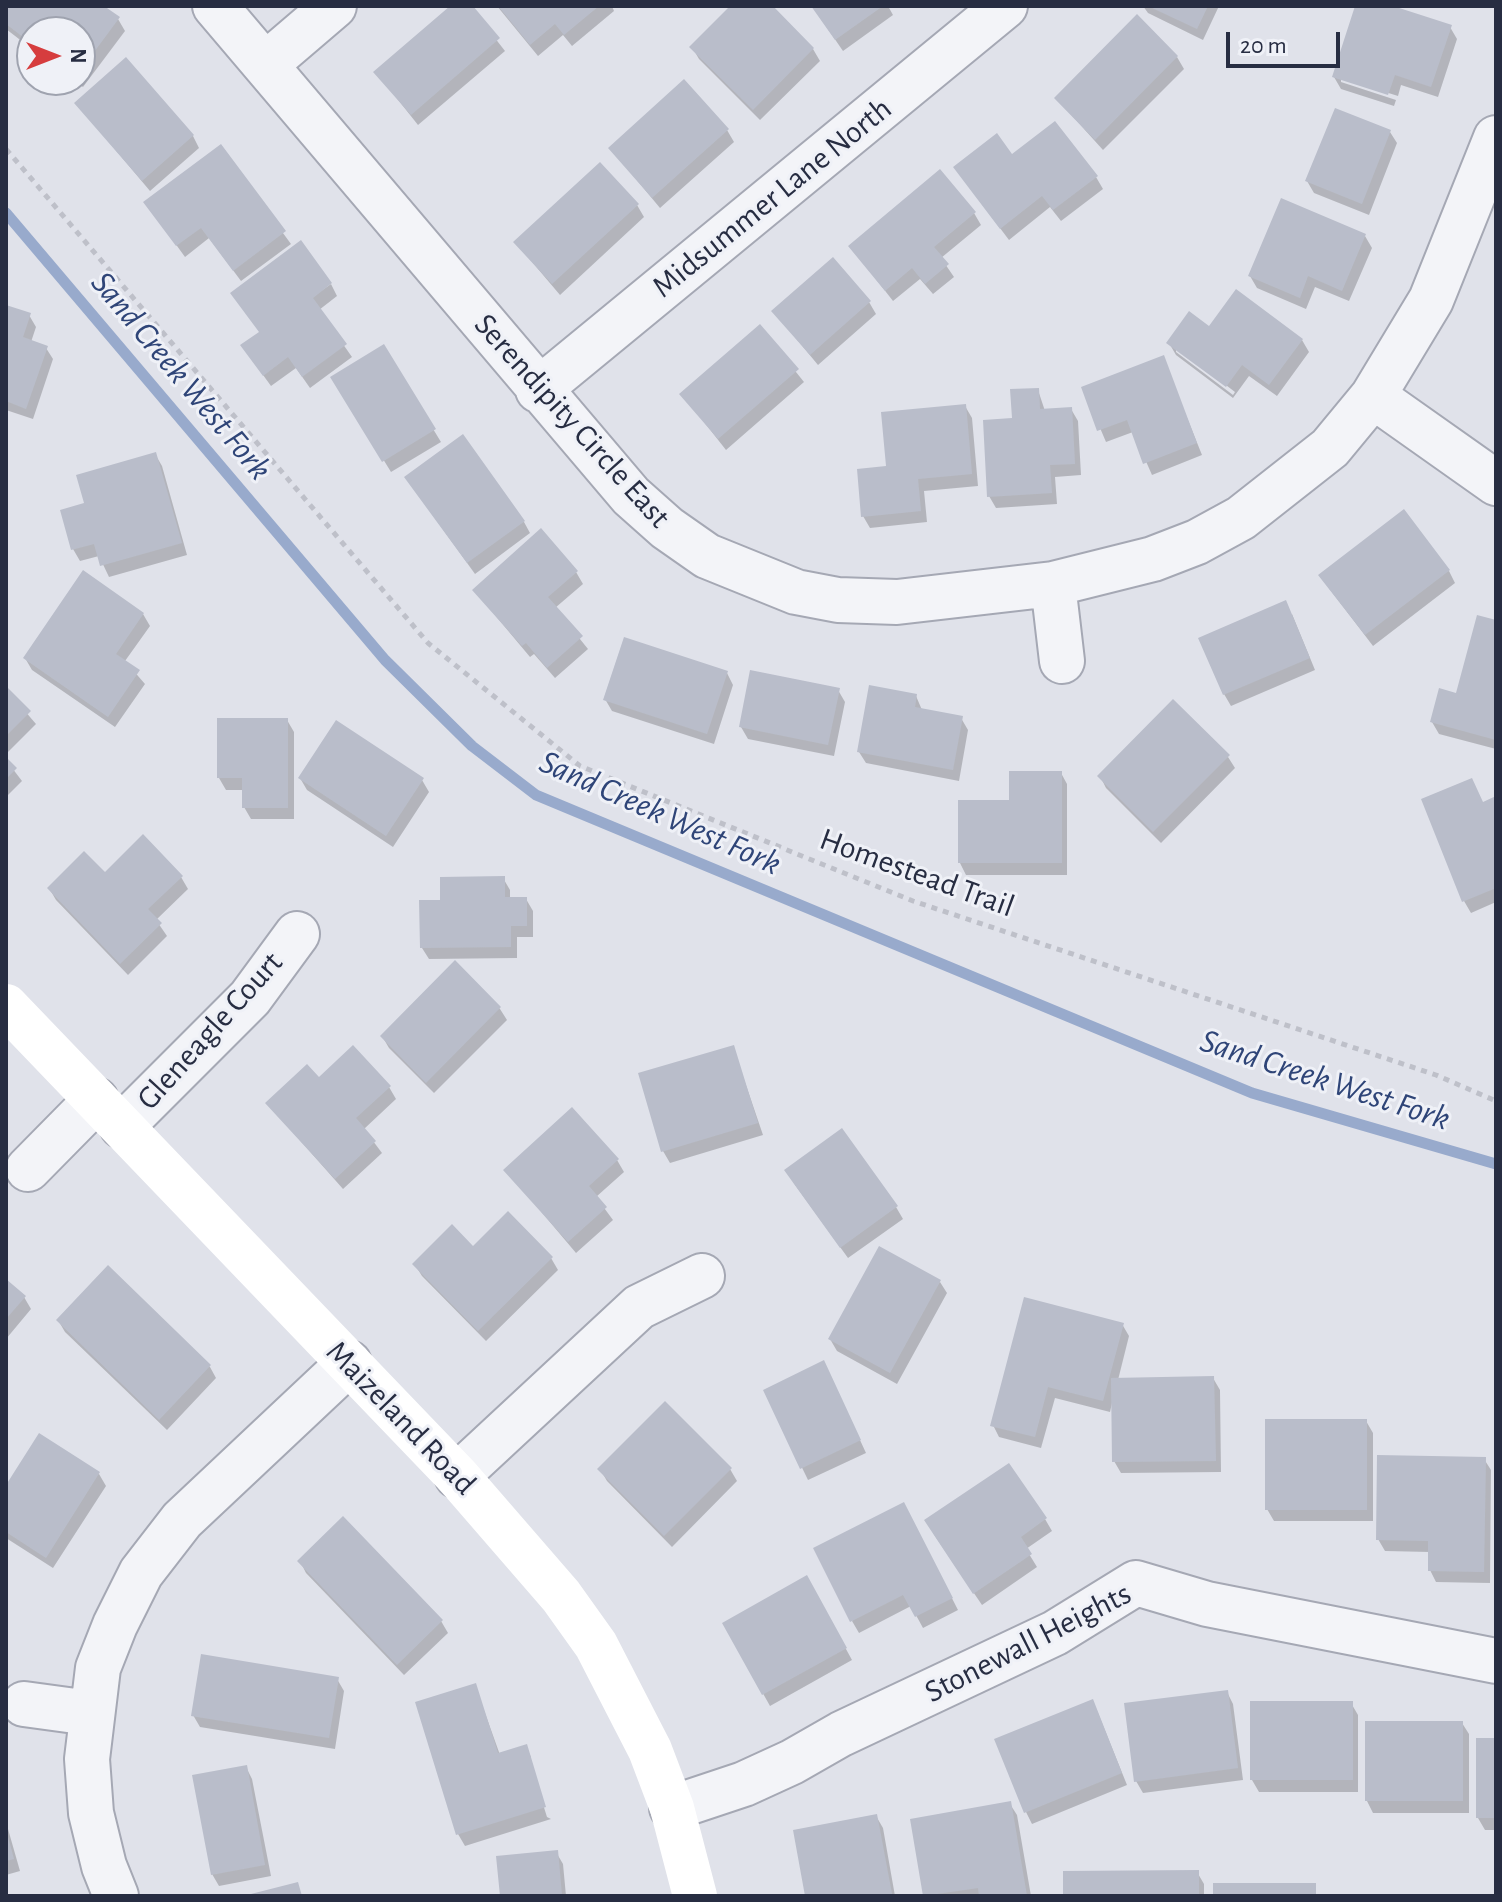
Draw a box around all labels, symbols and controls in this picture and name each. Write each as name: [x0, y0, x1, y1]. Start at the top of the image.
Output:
north arrow: [16, 16, 96, 96]
scale bar: [1230, 16, 1344, 66]
text: 20 m: [1240, 34, 1287, 58]
text: N: [67, 48, 89, 64]
street label: Midsummer Lane North: [645, 90, 899, 306]
water label: Sand Creek West Fork: [82, 263, 280, 489]
street label: Serendipity Circle East: [466, 306, 678, 536]
water label: Sand Creek West Fork: [533, 742, 787, 884]
street label: Homestead Trail: [815, 820, 1019, 926]
street label: Gleneagle Court: [129, 944, 291, 1118]
water label: Sand Creek West Fork: [1195, 1020, 1455, 1140]
street label: Maizeland Road: [318, 1333, 484, 1503]
street label: Stonewall Heights: [918, 1574, 1138, 1712]

